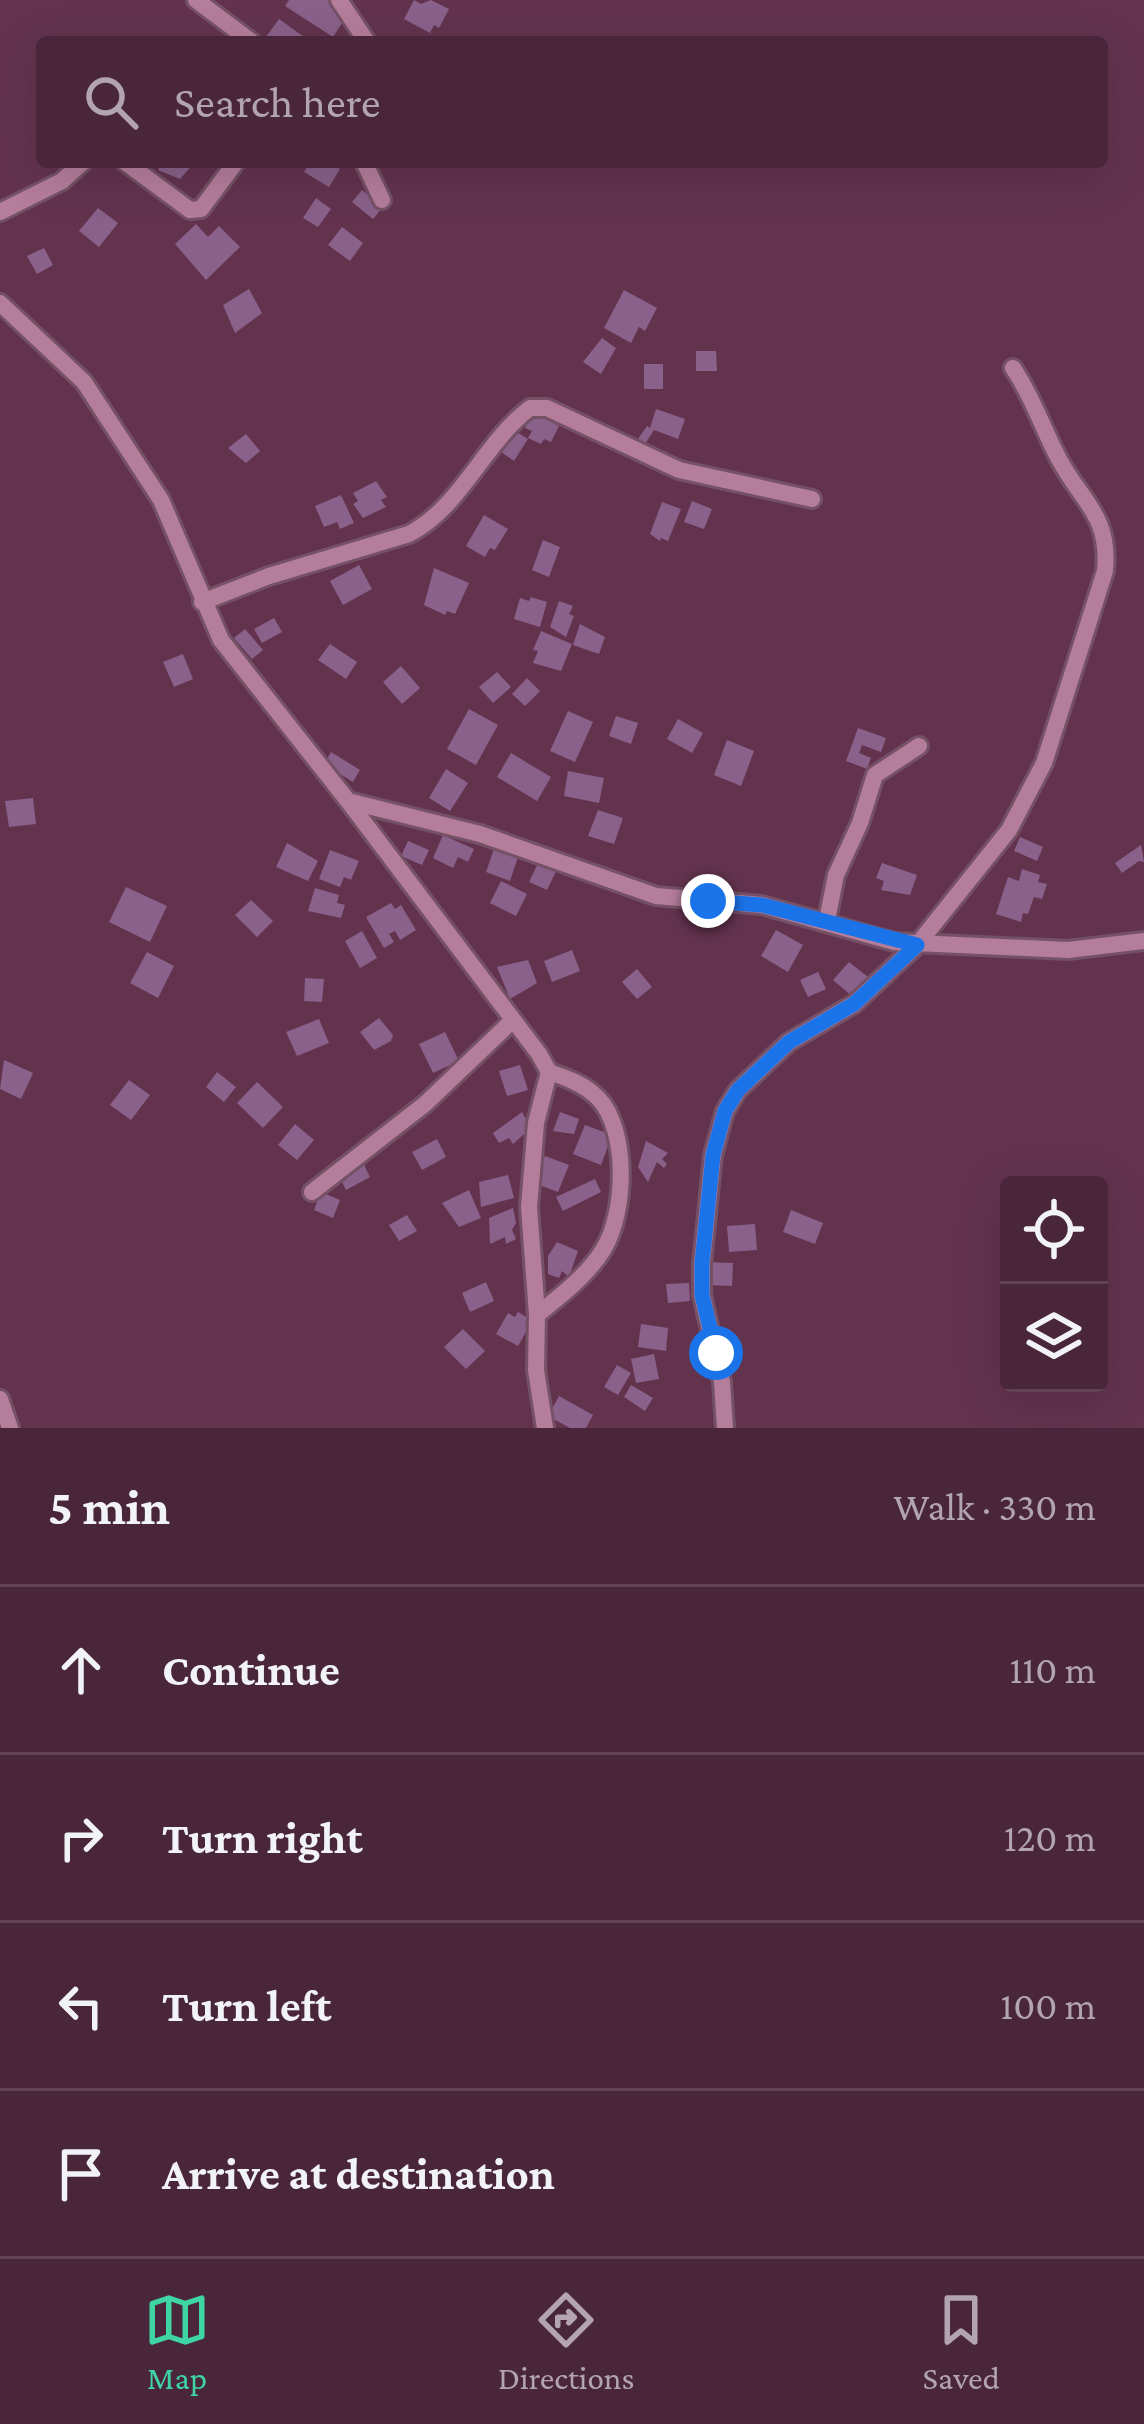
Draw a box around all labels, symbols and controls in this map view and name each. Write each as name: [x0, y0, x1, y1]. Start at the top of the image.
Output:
search box: [36, 36, 1108, 168]
icon: search: [78, 69, 144, 135]
text: Search here: [174, 77, 381, 127]
route end: [681, 874, 735, 928]
map controls: [1000, 1176, 1108, 1392]
button: locate: [1000, 1176, 1108, 1284]
button: layers: [1000, 1284, 1108, 1392]
route start: [689, 1326, 743, 1380]
text: 5 min: [48, 1478, 170, 1535]
text: Walk · 330 m: [893, 1485, 1096, 1528]
icon: ahead: [48, 1637, 114, 1703]
text: Continue: [162, 1645, 340, 1695]
text: 110 m: [1009, 1648, 1096, 1691]
icon: right: [48, 1805, 114, 1871]
text: Turn right: [162, 1813, 363, 1863]
text: 120 m: [1004, 1816, 1096, 1859]
icon: left: [48, 1973, 114, 2039]
text: Turn left: [162, 1981, 331, 2031]
text: 100 m: [1000, 1984, 1096, 2027]
icon: arrive: [48, 2141, 114, 2207]
text: Arrive at destination: [162, 2149, 555, 2199]
tab: Map: [144, 2287, 210, 2396]
tab: Directions: [498, 2287, 635, 2396]
tab: Saved: [923, 2287, 1000, 2396]

